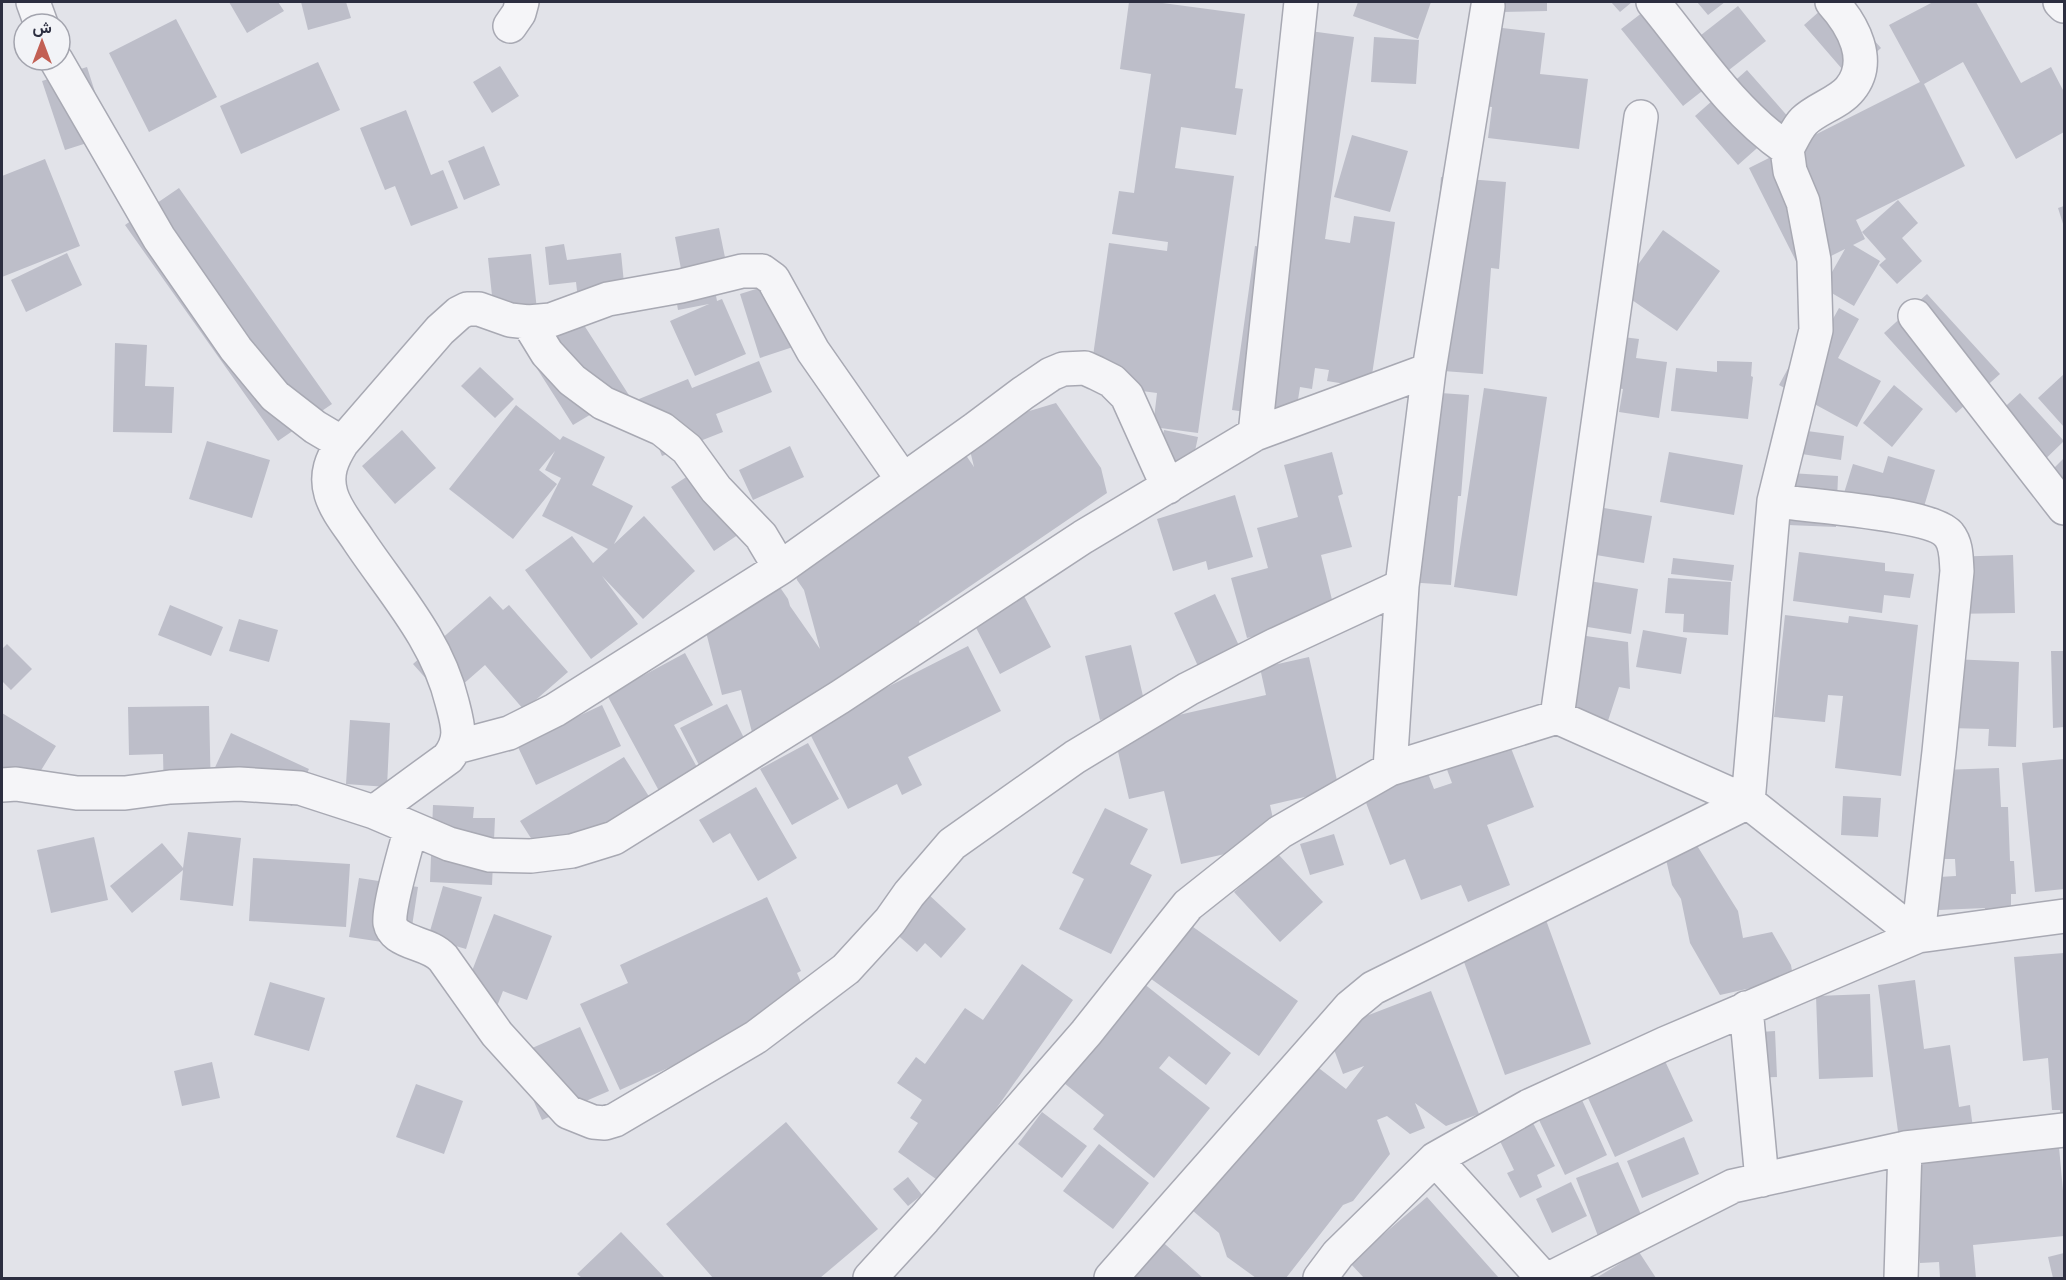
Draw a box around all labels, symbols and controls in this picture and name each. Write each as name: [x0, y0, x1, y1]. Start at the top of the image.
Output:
north arrow: [12, 12, 72, 72]
text: ش: [32, 18, 52, 37]

